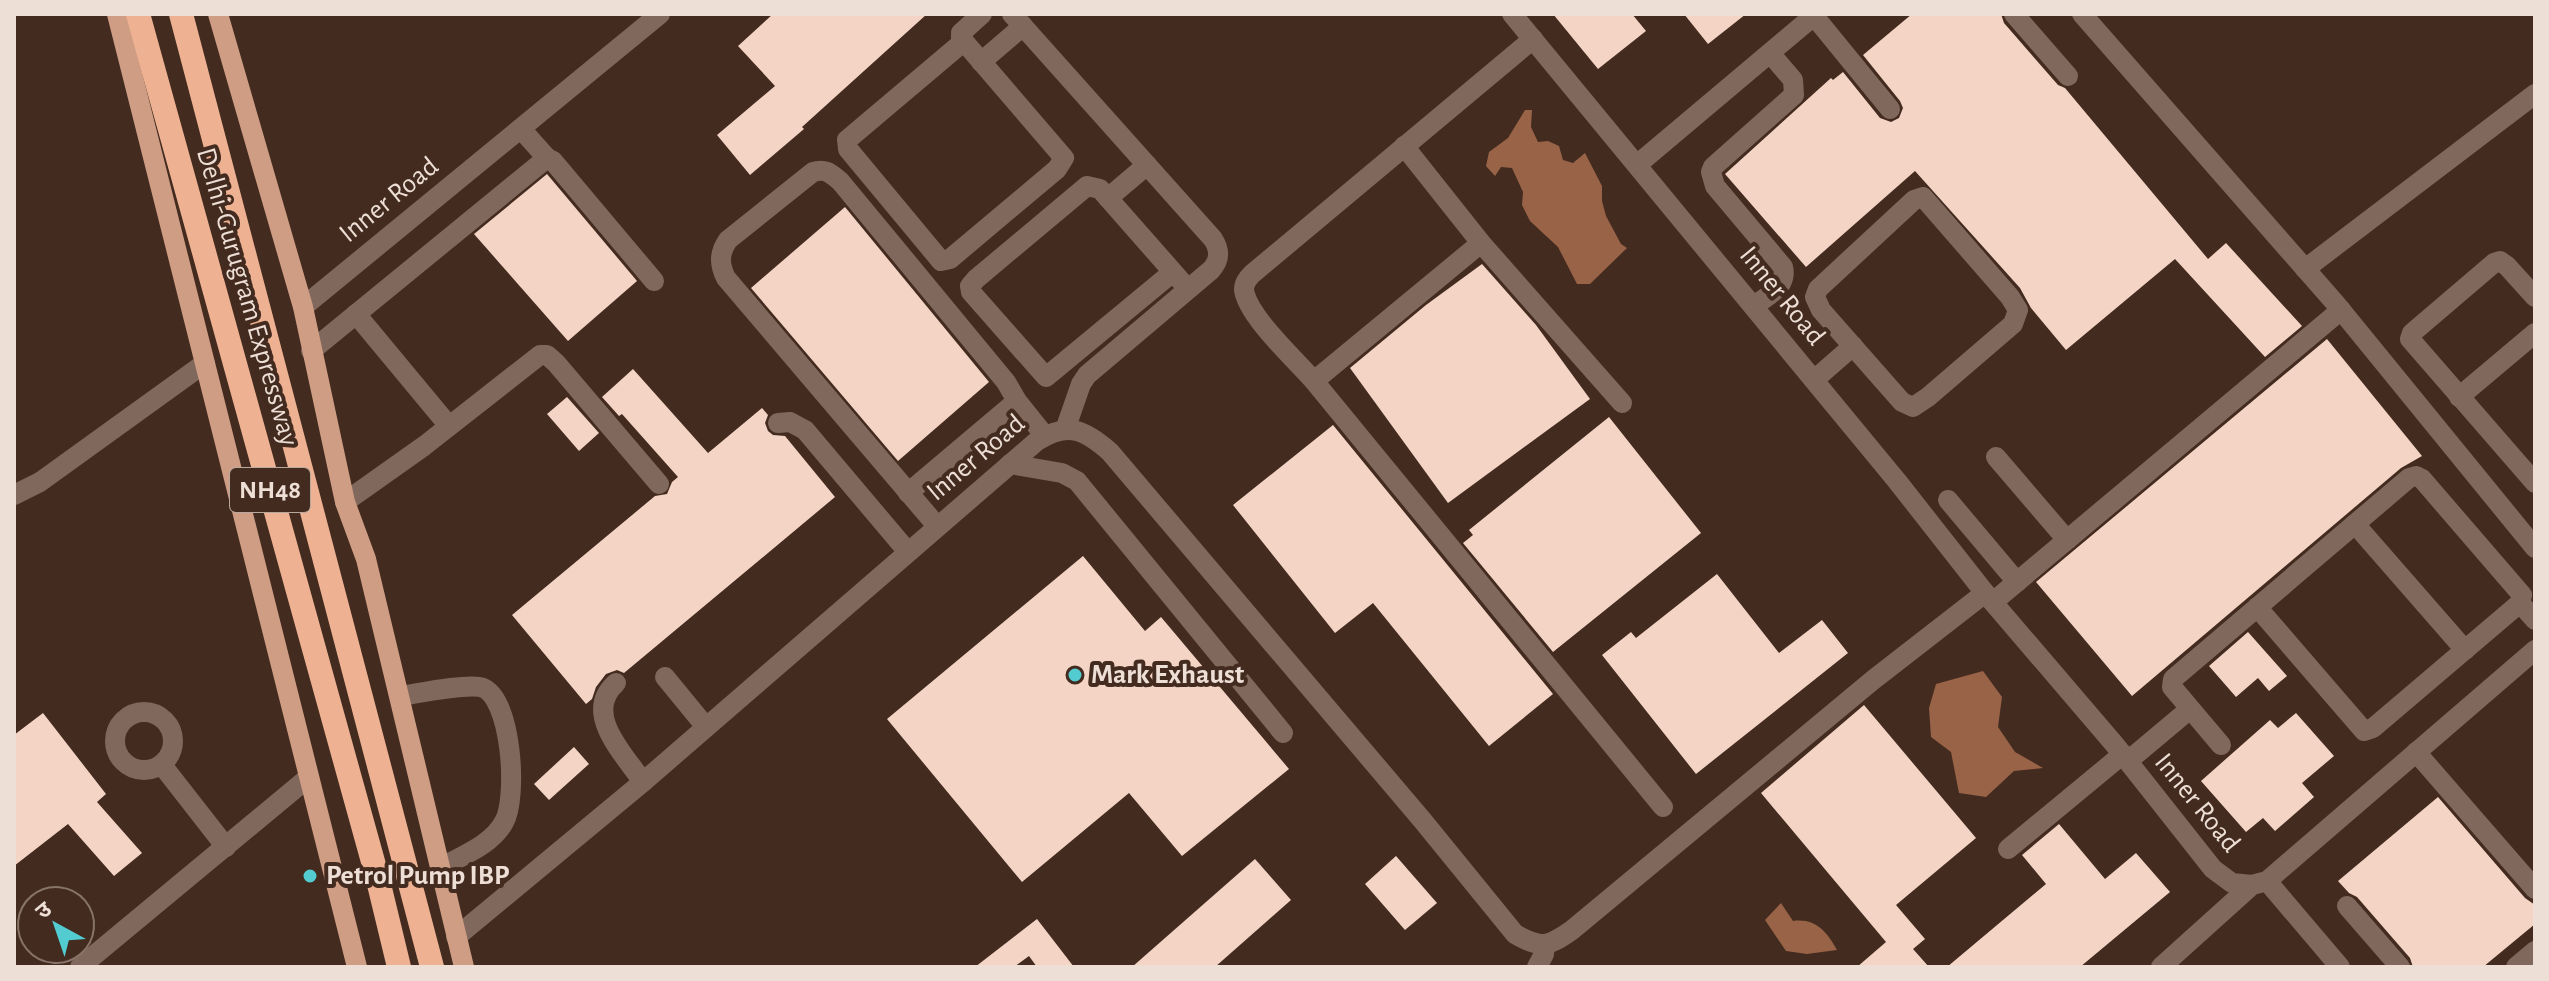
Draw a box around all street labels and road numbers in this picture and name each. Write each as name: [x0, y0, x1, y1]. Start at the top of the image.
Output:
street label: Delhi-Gurugram Expressway: [191, 145, 303, 449]
street label: Inner Road: [334, 152, 444, 248]
street label: Inner Road: [1734, 241, 1830, 351]
street label: Inner Road: [922, 409, 1030, 507]
road number: NH48: [230, 468, 310, 512]
street label: Inner Road: [2149, 748, 2245, 858]

